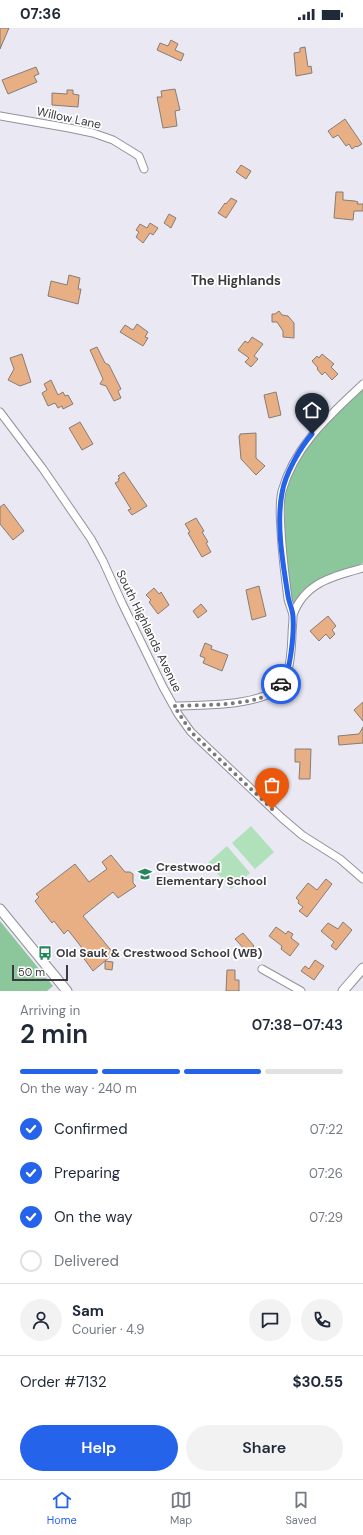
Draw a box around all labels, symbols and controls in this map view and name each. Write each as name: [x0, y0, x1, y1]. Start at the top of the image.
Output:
text: 07:36: [20, 4, 61, 24]
street label: Willow Lane: [35, 103, 103, 133]
district label: The Highlands: [191, 272, 281, 289]
pin: [295, 393, 329, 434]
icon: home: [301, 399, 323, 421]
street label: South Highlands Avenue: [112, 567, 186, 695]
courier: [261, 664, 301, 704]
icon: car: [270, 673, 292, 695]
pin: [255, 768, 289, 809]
icon: bag: [261, 774, 283, 796]
place label: Crestwood Elementary School: [156, 859, 266, 889]
school or university icon: Crestwood Elementary School: [137, 866, 153, 882]
bus stop icon: Old Sauk & Crestwood School (WB): [37, 945, 53, 961]
place label: Old Sauk & Crestwood School (WB): [56, 945, 263, 961]
scale bar: [12, 963, 68, 982]
text: 50 m: [18, 965, 45, 979]
text: Arriving in: [20, 1002, 80, 1019]
text: 07:38–07:43: [252, 1015, 343, 1035]
text: 2 min: [20, 1017, 88, 1051]
text: On the way · 240 m: [20, 1080, 137, 1097]
icon: check: [20, 1118, 42, 1140]
text: Confirmed: [54, 1119, 128, 1139]
text: 07:22: [310, 1121, 343, 1138]
icon: check: [20, 1162, 42, 1184]
text: Preparing: [54, 1163, 120, 1183]
text: 07:26: [309, 1165, 343, 1182]
icon: check: [20, 1206, 42, 1228]
text: On the way: [54, 1207, 133, 1227]
text: 07:29: [309, 1209, 343, 1226]
text: Delivered: [54, 1251, 119, 1271]
button: person: [20, 1299, 62, 1341]
button: chat: [249, 1299, 291, 1341]
button: phone: [301, 1299, 343, 1341]
text: Sam: [72, 1301, 104, 1321]
text: Courier · 4.9: [72, 1321, 144, 1338]
text: Order #7132: [20, 1372, 107, 1392]
text: $30.55: [292, 1372, 343, 1392]
button: Help: [20, 1425, 178, 1471]
button: Share: [186, 1425, 343, 1471]
tab: Home: [47, 1489, 77, 1527]
tab: Map: [170, 1489, 192, 1527]
tab: Saved: [285, 1489, 316, 1527]

